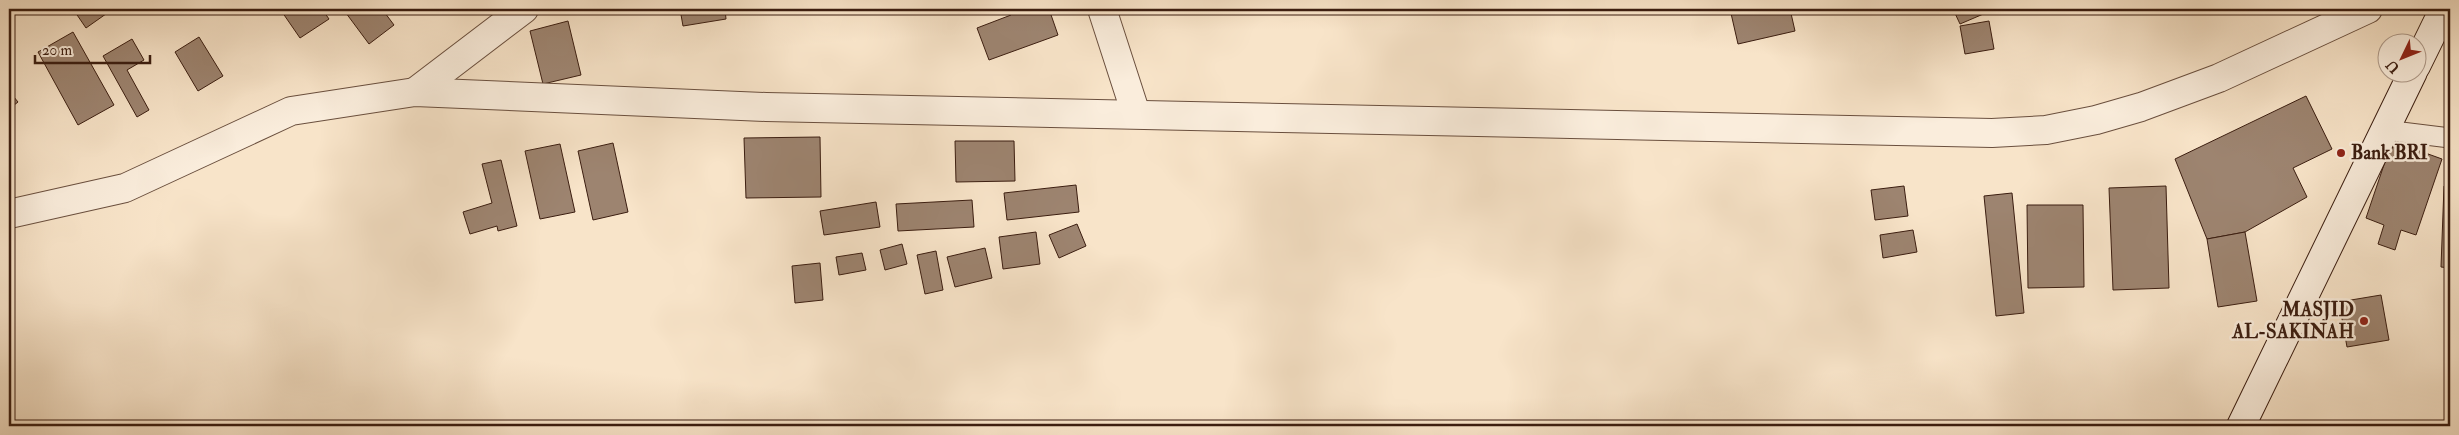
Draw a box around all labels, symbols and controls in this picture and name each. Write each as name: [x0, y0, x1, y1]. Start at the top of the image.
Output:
scale bar: [35, 32, 150, 64]
north arrow: [2376, 32, 2426, 82]
text: 20 m: [42, 41, 72, 60]
text: U: [2382, 56, 2403, 77]
place label: Bank BRI: [2351, 141, 2428, 165]
marker: Bank BRI: [2335, 147, 2347, 159]
place label: MASJID AL-SAKINAH: [2231, 298, 2354, 344]
marker: MASJID AL-SAKINAH: [2358, 315, 2370, 327]

